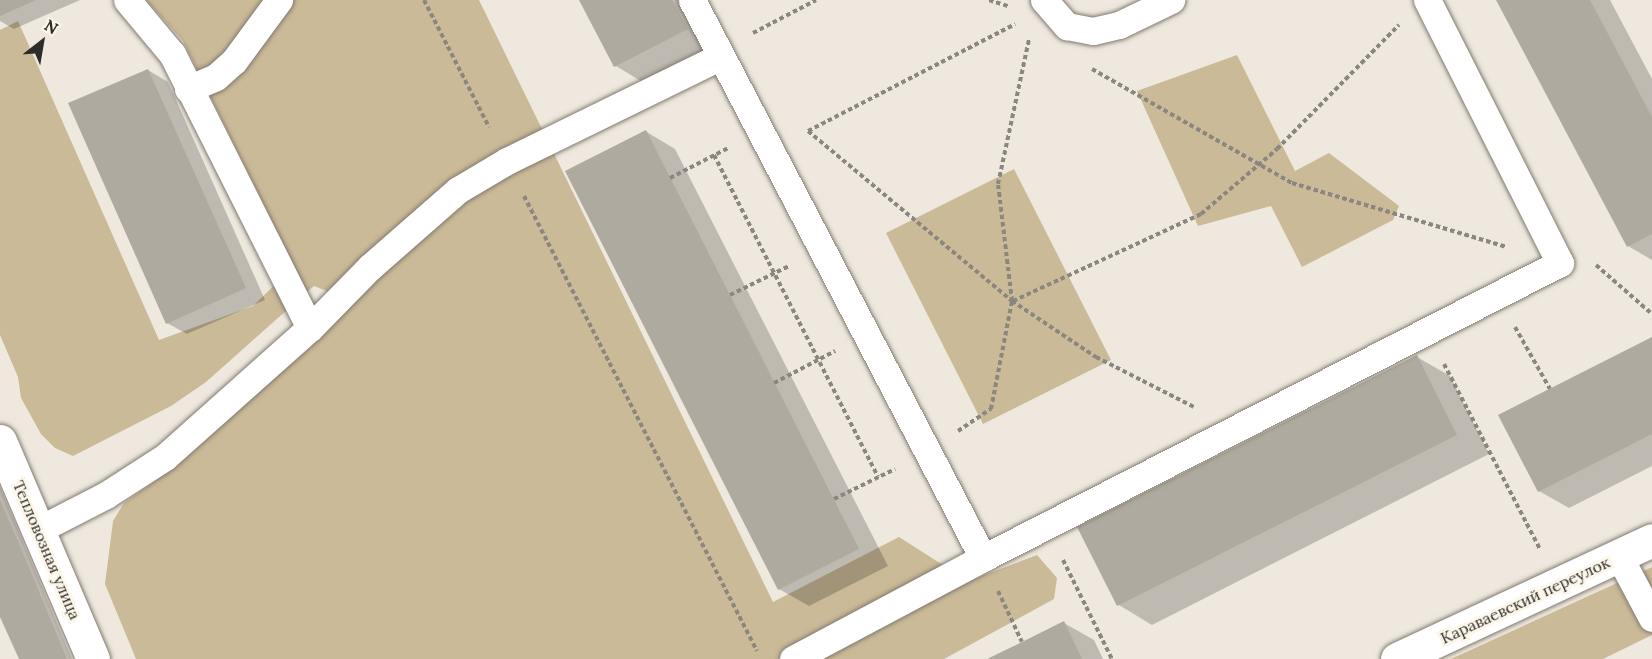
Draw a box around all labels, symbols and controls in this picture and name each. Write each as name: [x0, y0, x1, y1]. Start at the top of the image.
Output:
north arrow: [12, 12, 72, 72]
text: N: [41, 15, 62, 38]
street label: Тепловозная улица: [9, 478, 85, 622]
street label: Караваевский переулок: [1437, 552, 1613, 648]

